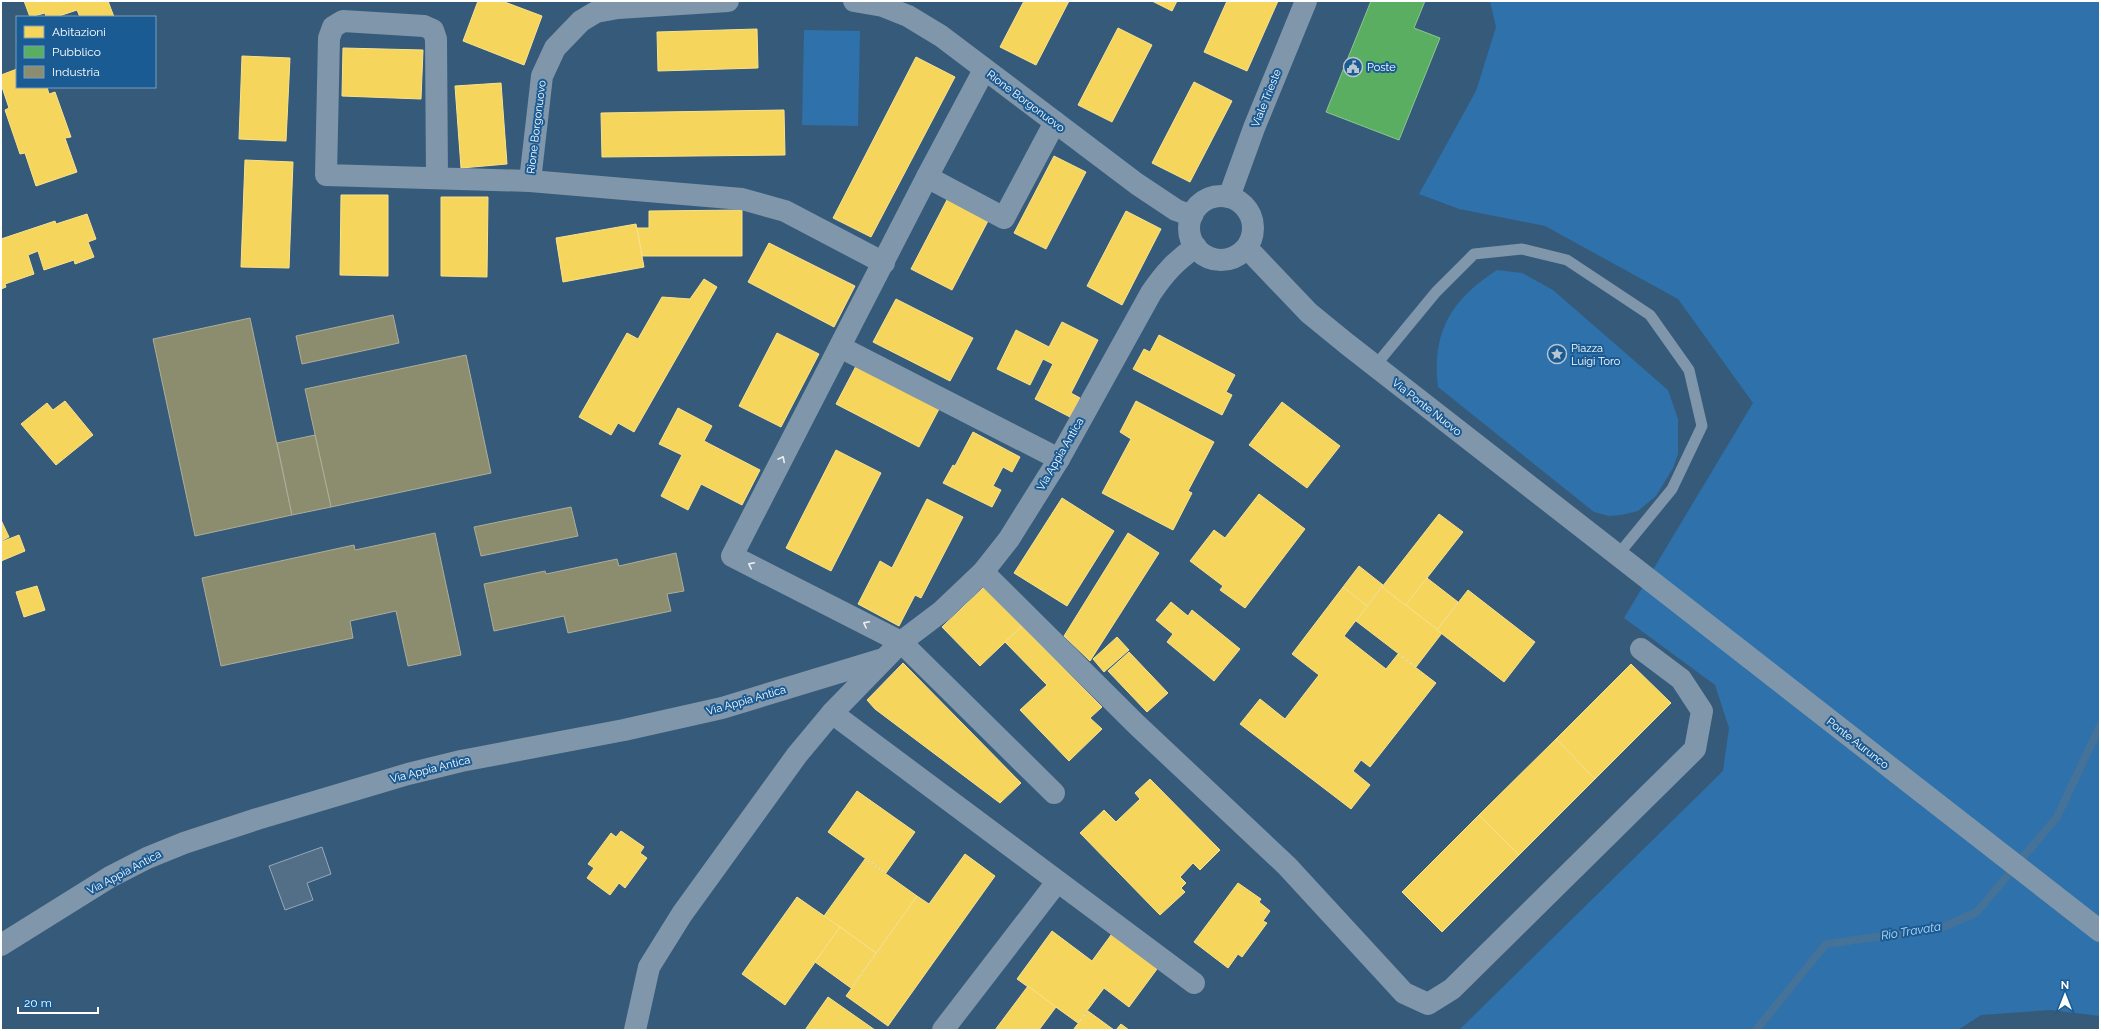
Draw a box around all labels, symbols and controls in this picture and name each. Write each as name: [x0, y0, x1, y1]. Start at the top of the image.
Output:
legend: [16, 16, 156, 88]
text: Abitazioni: [52, 25, 106, 39]
text: Pubblico: [52, 45, 101, 59]
public building icon: Poste: [1342, 56, 1364, 78]
place label: Poste: [1367, 61, 1396, 74]
text: Industria: [52, 65, 100, 79]
street label: Viale Trieste: [1249, 67, 1284, 129]
street label: Rione Borgonuovo: [984, 68, 1068, 135]
street label: Rione Borgonuovo: [524, 79, 549, 175]
place label: Piazza Luigi Toro: [1571, 342, 1621, 368]
place icon: Piazza Luigi Toro: [1546, 343, 1568, 365]
street label: Via Ponte Nuovo: [1389, 376, 1464, 439]
street label: Via Appia Antica: [1034, 415, 1087, 493]
one-way arrow: [777, 455, 785, 463]
one-way arrow: [748, 562, 755, 570]
one-way arrow: [863, 622, 871, 629]
street label: Via Appia Antica: [705, 683, 787, 718]
street label: Ponte Aurunco: [1824, 715, 1892, 772]
street label: Via Appia Antica: [389, 753, 472, 786]
street label: Via Appia Antica: [85, 847, 164, 897]
water label: Rio Travata: [1880, 919, 1942, 943]
north arrow: [2045, 975, 2085, 1015]
text: N: [2061, 979, 2069, 992]
scale bar: [18, 989, 98, 1015]
text: 20 m: [24, 996, 52, 1010]

